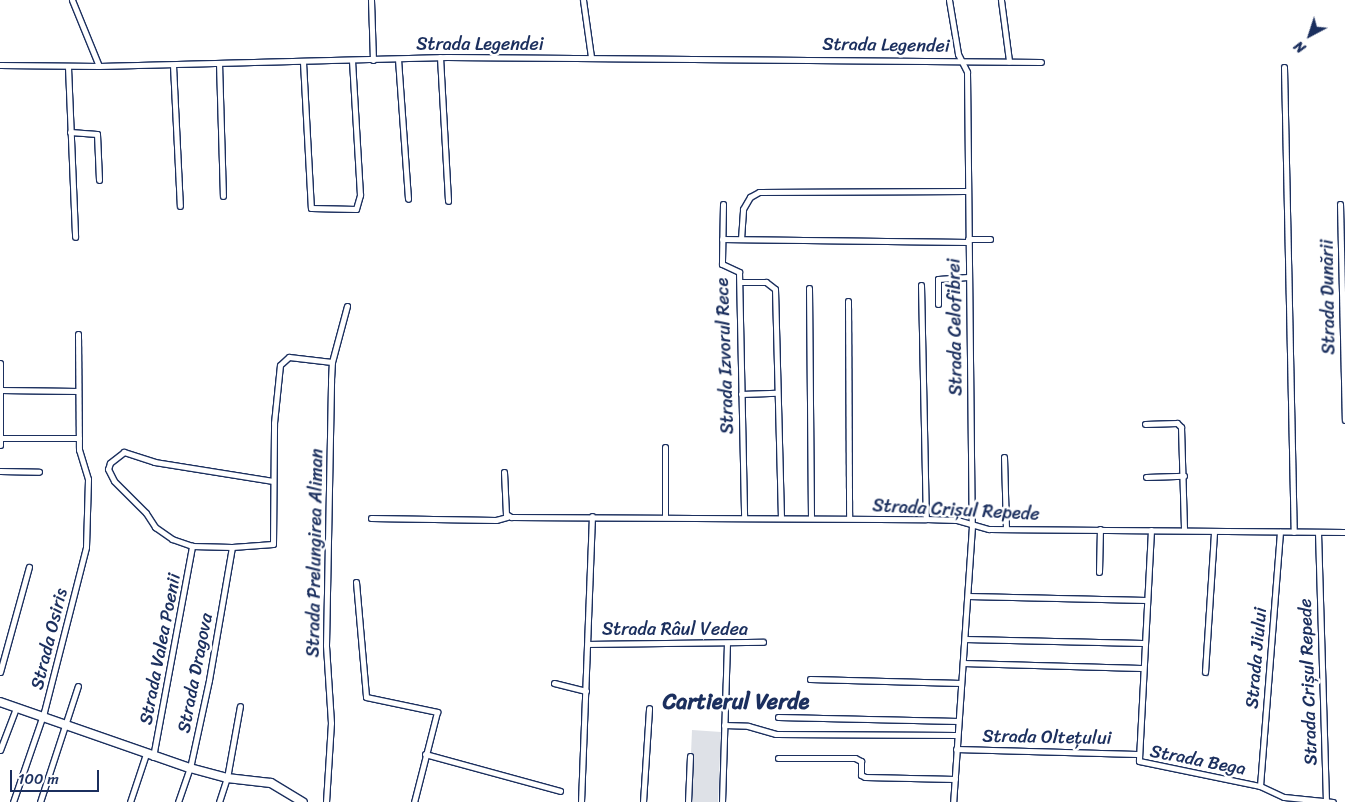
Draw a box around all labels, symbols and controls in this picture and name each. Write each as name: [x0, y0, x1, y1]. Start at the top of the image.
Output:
north arrow: [1285, 10, 1335, 60]
street label: Strada Legendei: [416, 33, 544, 55]
street label: Strada Legendei: [822, 33, 950, 57]
text: N: [1288, 34, 1312, 60]
street label: Strada Dunării: [1316, 239, 1340, 355]
street label: Strada Celofibrei: [943, 258, 967, 396]
street label: Strada Izvorul Rece: [711, 277, 739, 435]
street label: Strada Prelungirea Aliman: [302, 448, 328, 658]
street label: Strada Crișul Repede: [872, 495, 1040, 525]
street label: Strada Valea Poenii: [135, 571, 185, 727]
street label: Strada Osiris: [26, 586, 72, 692]
street label: Strada Crișul Repede: [1294, 598, 1322, 766]
street label: Strada Jiului: [1241, 606, 1271, 710]
street label: Strada Dragova: [173, 611, 217, 735]
street label: Strada Râul Vedea: [603, 618, 747, 640]
district label: Cartierul Verde: [662, 689, 810, 715]
street label: Strada Oltețului: [982, 725, 1112, 749]
street label: Strada Bega: [1148, 740, 1248, 780]
scale bar: [12, 760, 101, 792]
text: 100 m: [18, 766, 59, 792]

